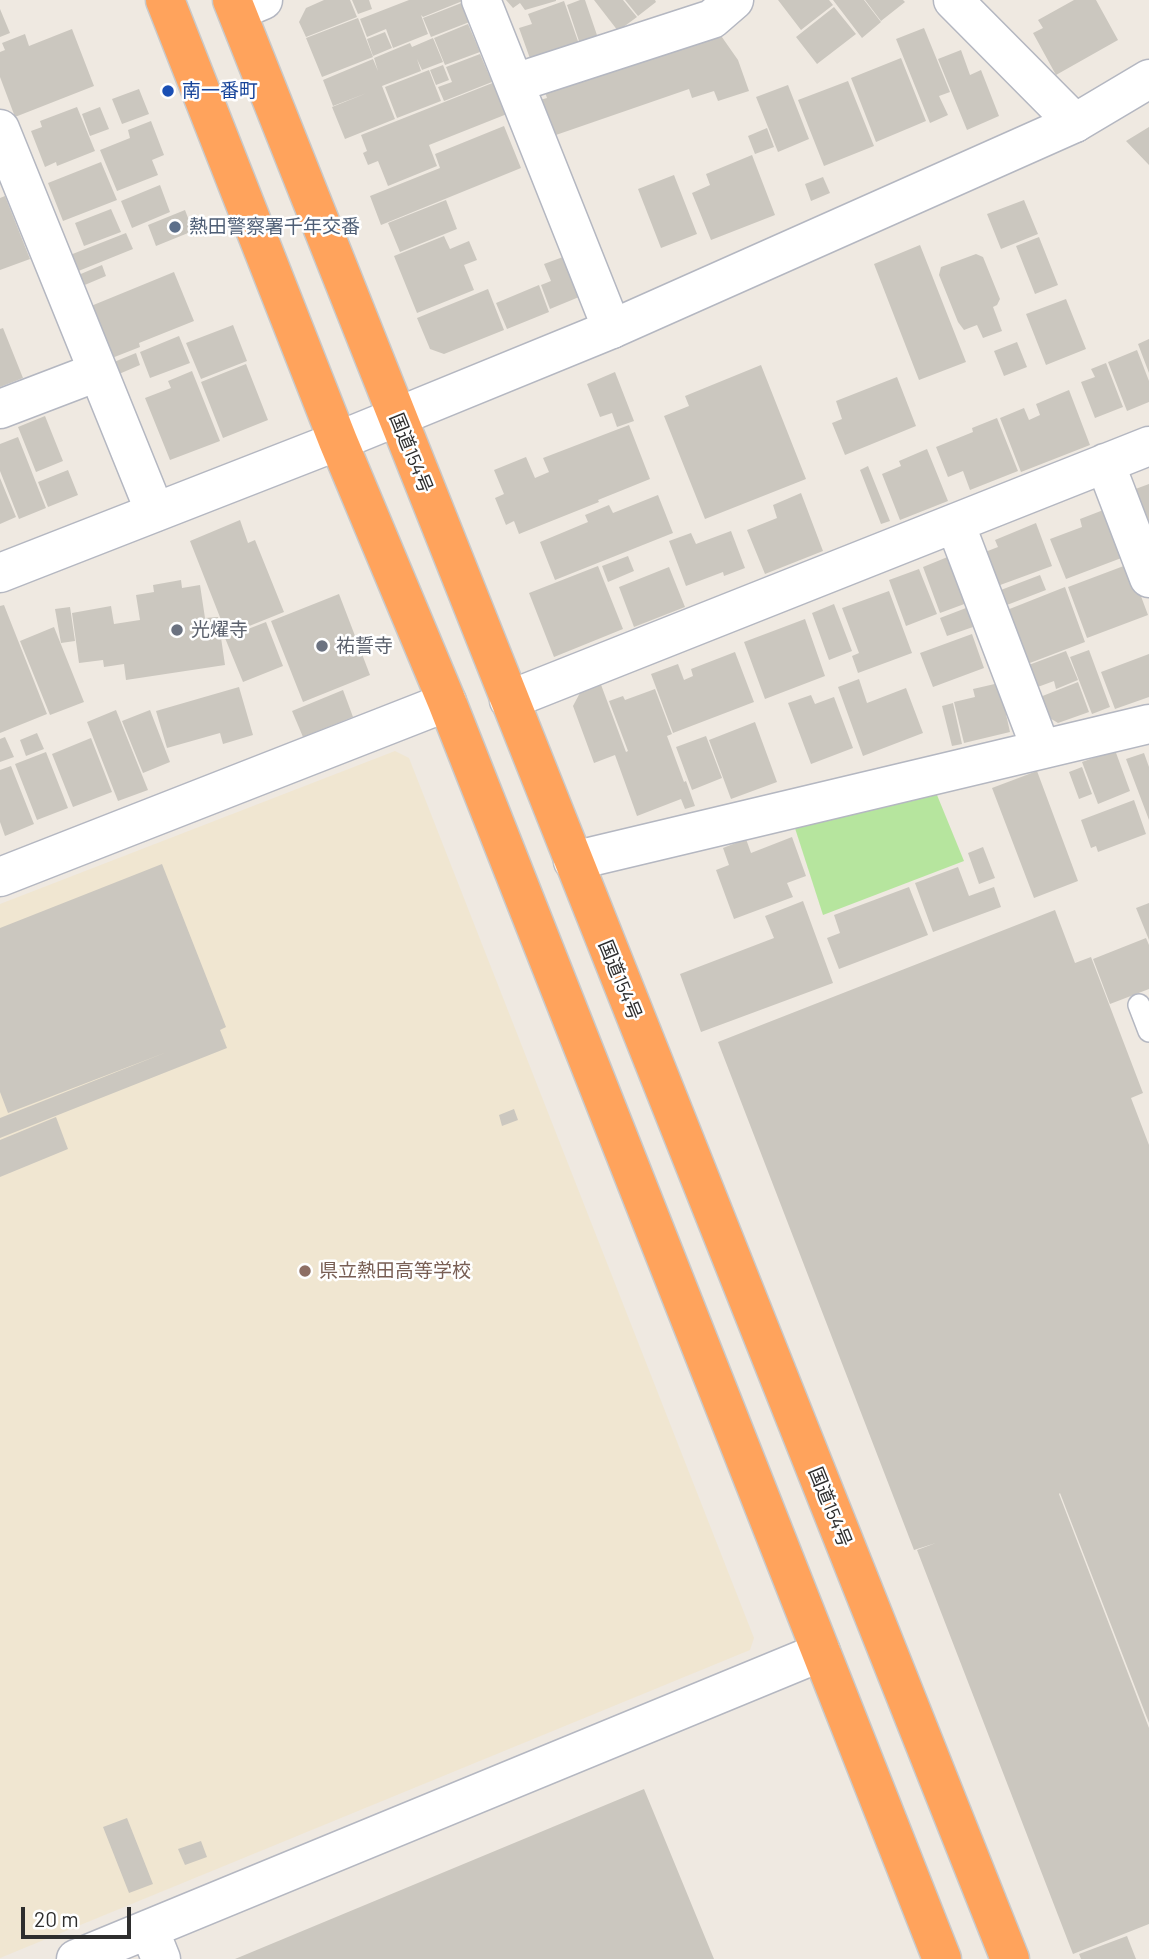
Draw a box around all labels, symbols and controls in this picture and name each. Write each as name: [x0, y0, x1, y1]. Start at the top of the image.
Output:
place label: 南一番町: [182, 80, 258, 102]
marker: 南一番町: [160, 83, 176, 99]
place label: 熱田警察署千年交番: [189, 216, 360, 238]
marker: 熱田警察署千年交番: [167, 219, 183, 235]
street label: 国道154号: [385, 410, 437, 496]
place label: 光燿寺: [191, 619, 248, 641]
marker: 光燿寺: [169, 622, 185, 638]
place label: 祐誓寺: [336, 635, 393, 657]
marker: 祐誓寺: [314, 638, 330, 654]
street label: 国道154号: [594, 937, 646, 1023]
place label: 県立熱田高等学校: [319, 1260, 471, 1282]
marker: 県立熱田高等学校: [297, 1263, 313, 1279]
street label: 国道154号: [804, 1464, 856, 1550]
scale bar: [24, 1892, 135, 1936]
text: 20 m: [34, 1906, 79, 1931]

